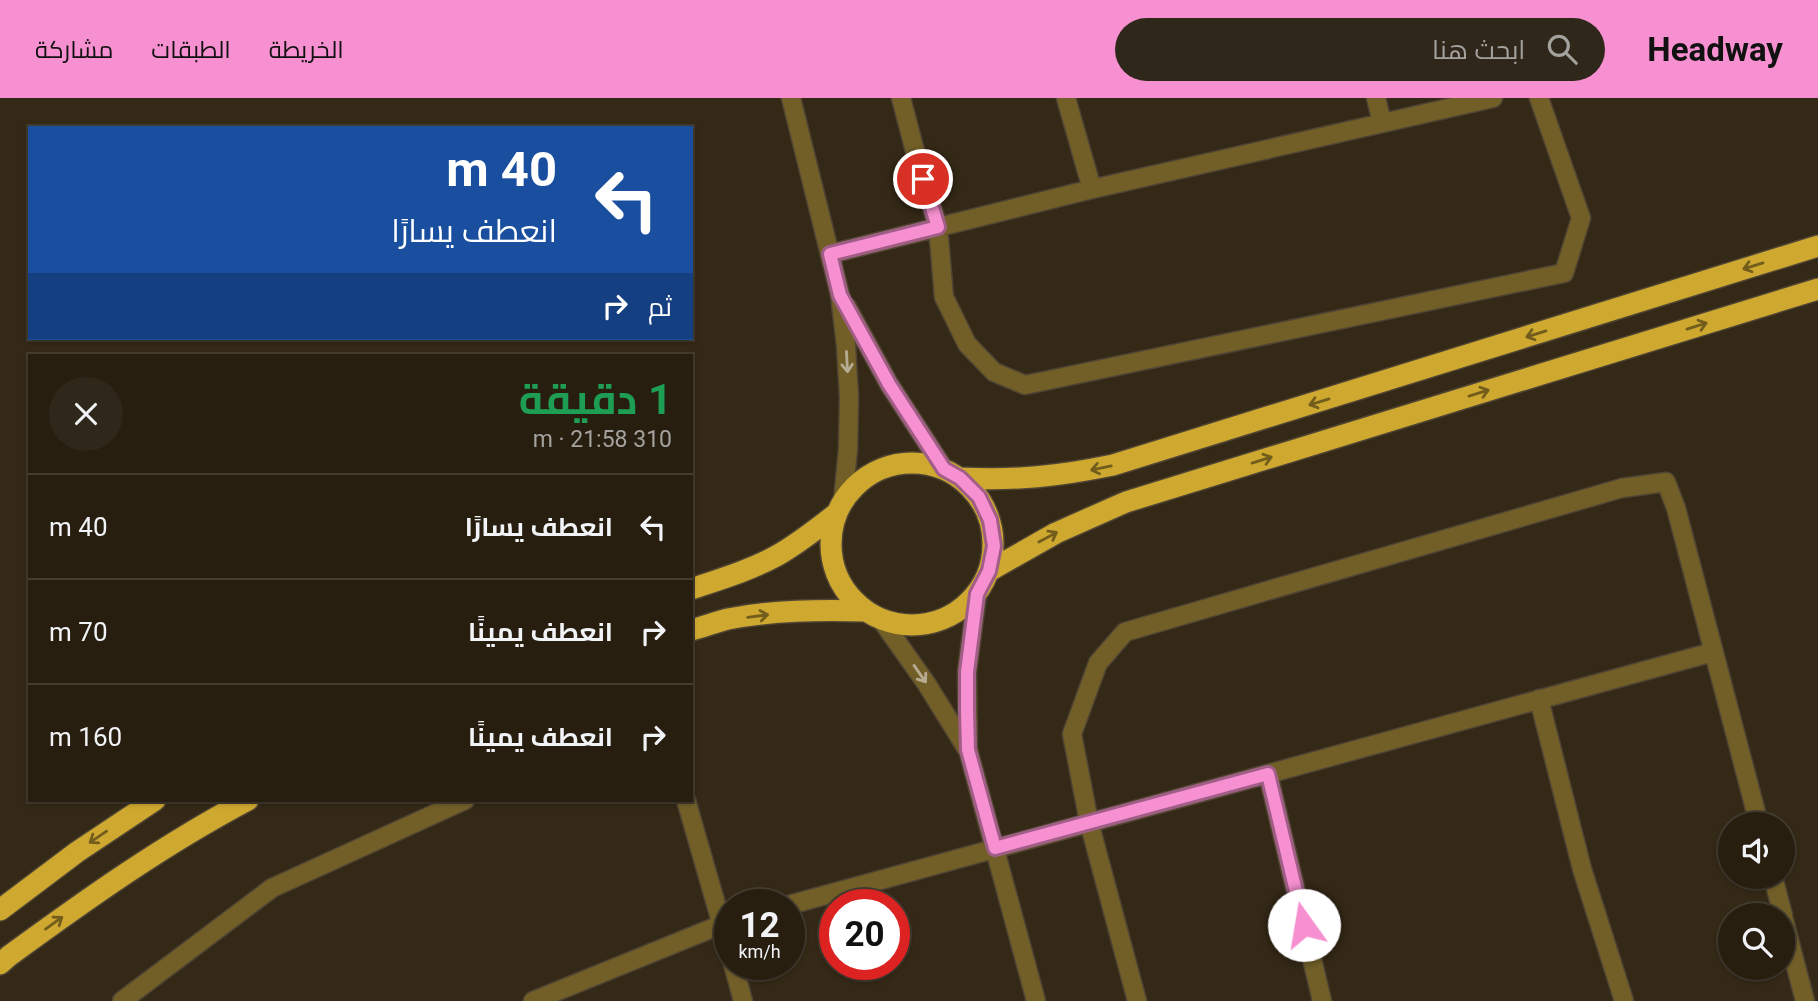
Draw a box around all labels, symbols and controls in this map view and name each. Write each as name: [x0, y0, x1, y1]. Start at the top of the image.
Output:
search box: [1115, 18, 1605, 81]
icon: search: [1543, 30, 1581, 68]
text: Headway: [1647, 30, 1783, 69]
text: ابحث هنا: [1432, 35, 1525, 65]
text: مشاركة: [35, 36, 113, 64]
text: الطبقات: [151, 36, 231, 64]
text: الخريطة: [269, 36, 344, 64]
text: 40 m: [446, 141, 557, 198]
pin: [893, 149, 953, 209]
icon: left: [581, 154, 672, 245]
icon: arrive: [904, 160, 942, 198]
text: انعطف يسارًا: [391, 212, 557, 250]
one-way arrow: [1742, 260, 1764, 273]
icon: right: [596, 287, 634, 325]
text: ثم: [648, 292, 672, 322]
one-way arrow: [1686, 319, 1708, 332]
one-way arrow: [1525, 329, 1547, 342]
one-way arrow: [841, 351, 854, 373]
text: 1 دقيقة: [519, 375, 672, 424]
button: close: [49, 377, 123, 451]
one-way arrow: [1468, 386, 1490, 399]
one-way arrow: [1308, 397, 1330, 410]
text: 310 m · 21:58: [533, 426, 672, 453]
one-way arrow: [1251, 453, 1273, 466]
one-way arrow: [1090, 462, 1113, 475]
icon: left: [634, 508, 672, 546]
text: 40 m: [49, 512, 108, 542]
text: انعطف يسارًا: [465, 512, 613, 542]
one-way arrow: [1038, 530, 1058, 544]
one-way arrow: [746, 609, 769, 622]
icon: right: [634, 613, 672, 651]
text: 70 m: [49, 617, 108, 647]
text: انعطف يمينًا: [468, 617, 613, 647]
one-way arrow: [913, 664, 927, 683]
icon: right: [634, 718, 672, 756]
text: 160 m: [49, 722, 122, 752]
text: انعطف يمينًا: [468, 722, 613, 752]
map controls: [1718, 812, 1795, 980]
button: sound: [1718, 812, 1795, 889]
one-way arrow: [89, 831, 109, 845]
position arrow: [1267, 888, 1341, 962]
speed limit sign: 20: [819, 889, 910, 980]
button: search: [1718, 903, 1795, 980]
text: 12: [739, 905, 780, 946]
one-way arrow: [44, 916, 63, 930]
text: km/h: [738, 941, 781, 962]

